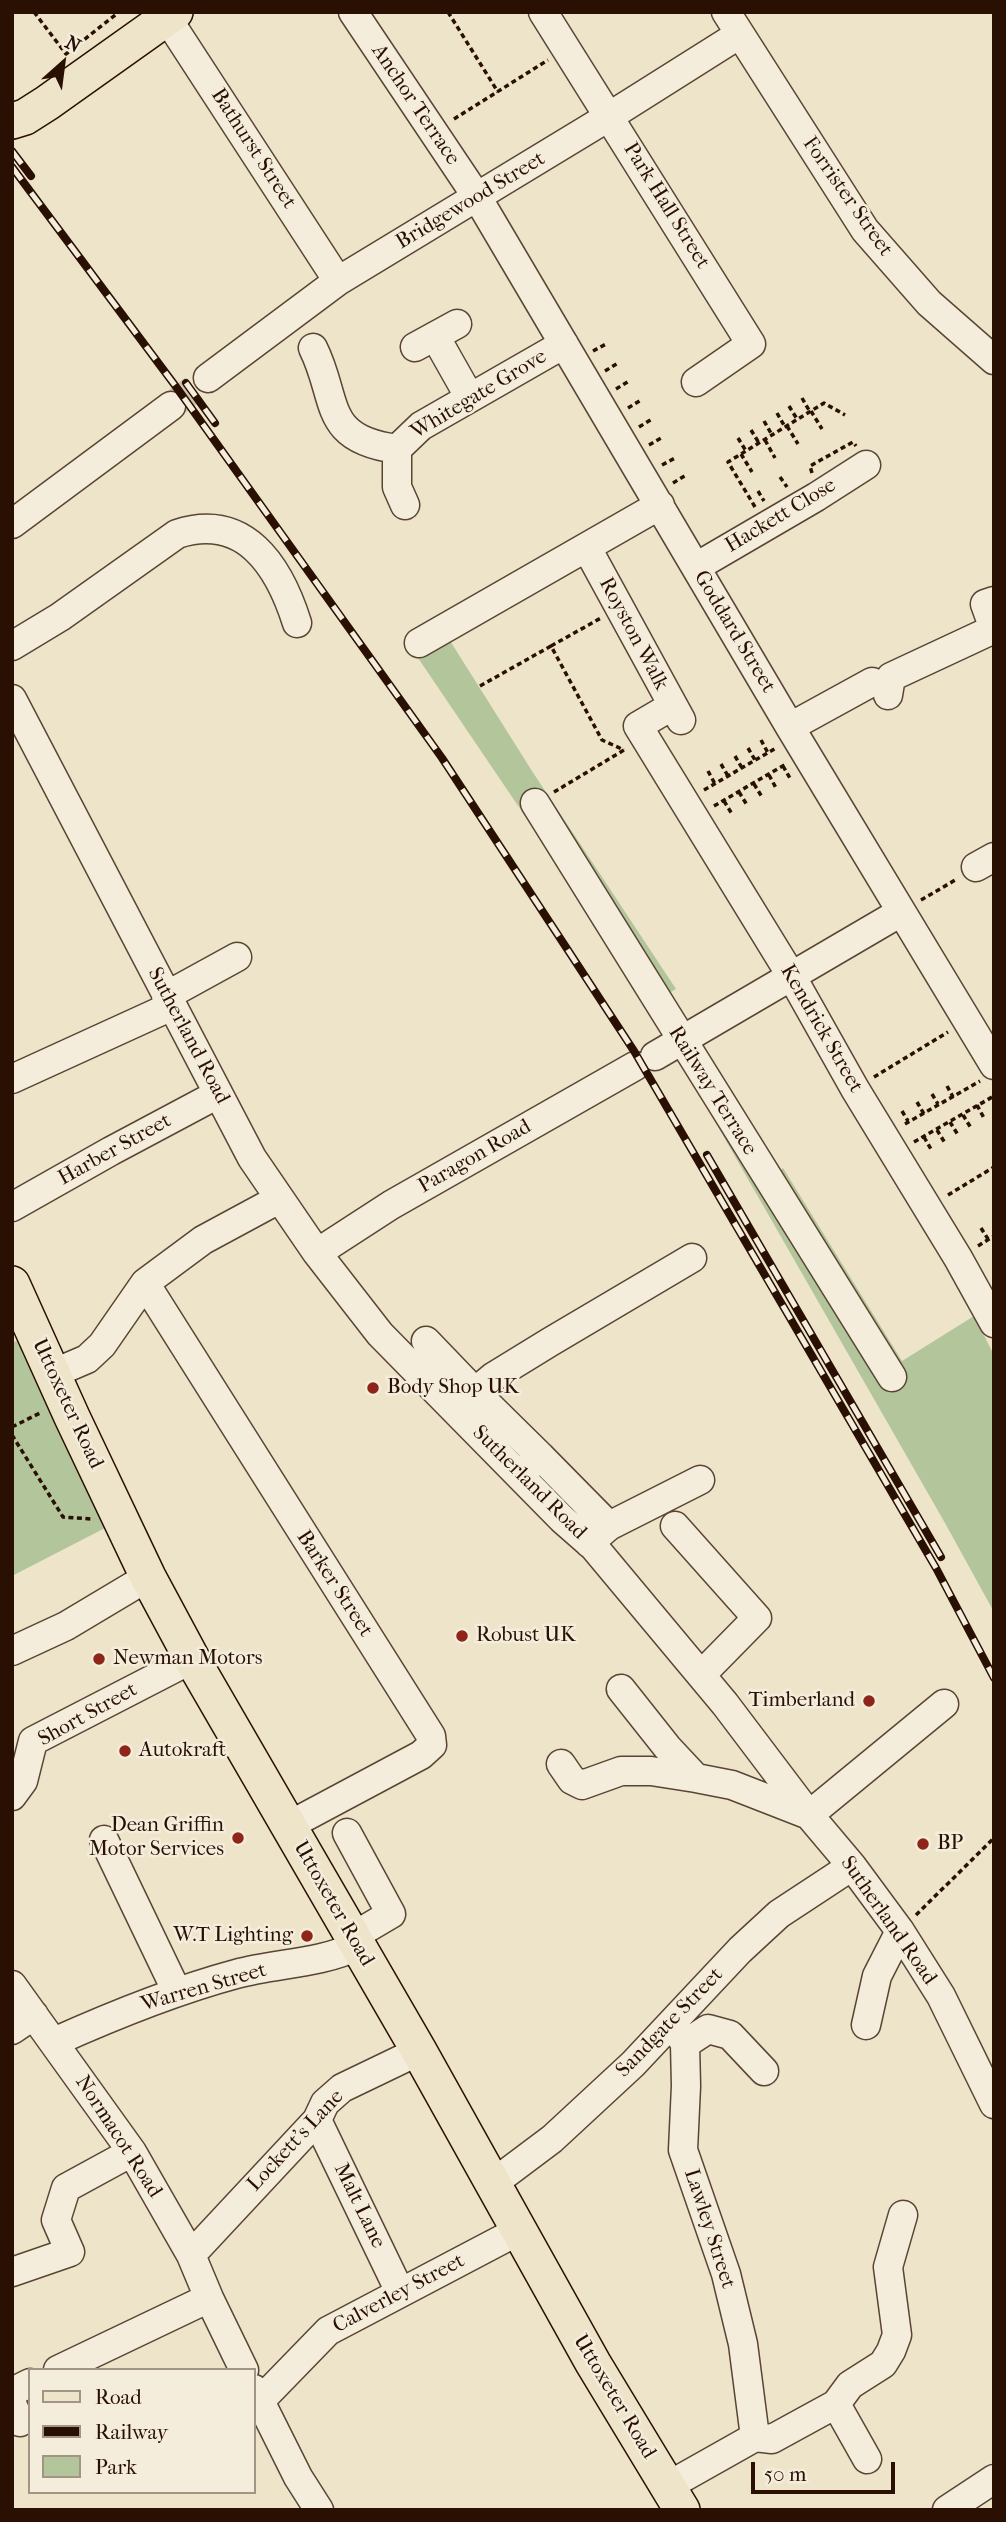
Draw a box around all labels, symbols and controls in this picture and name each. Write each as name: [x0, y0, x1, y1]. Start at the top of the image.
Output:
north arrow: [28, 28, 98, 98]
text: N: [61, 31, 84, 58]
street label: Anchor Terrace: [365, 40, 465, 170]
street label: Bathurst Street: [205, 84, 301, 214]
street label: Forrister Street: [796, 132, 898, 262]
street label: Park Hall Street: [617, 138, 715, 274]
street label: Bridgewood Street: [392, 147, 550, 255]
street label: Whitegate Grove: [406, 345, 552, 445]
street label: Hackett Close: [721, 473, 841, 559]
street label: Goddard Street: [688, 566, 780, 698]
street label: Royston Walk: [593, 573, 673, 695]
street label: Kendrick Street: [774, 960, 868, 1098]
street label: Sutherland Road: [141, 963, 235, 1109]
street label: Railway Terrace: [662, 1022, 762, 1160]
street label: Harber Street: [54, 1109, 176, 1191]
street label: Paragon Road: [414, 1115, 536, 1199]
street label: Uttoxeter Road: [26, 1335, 108, 1473]
place label: Body Shop UK: [387, 1375, 519, 1401]
marker: Body Shop UK: [365, 1380, 381, 1396]
street label: Sutherland Road: [467, 1421, 591, 1545]
street label: Barker Street: [290, 1526, 378, 1642]
place label: Robust UK: [476, 1623, 576, 1649]
marker: Robust UK: [454, 1628, 470, 1644]
place label: Newman Motors: [113, 1646, 262, 1672]
marker: Newman Motors: [91, 1651, 107, 1667]
street label: Short Street: [34, 1677, 142, 1753]
place label: Timberland: [748, 1688, 855, 1714]
marker: Timberland: [861, 1693, 877, 1709]
place label: Autokraft: [139, 1738, 226, 1764]
marker: Autokraft: [117, 1743, 133, 1759]
place label: Dean Griffin Motor Services: [89, 1813, 224, 1863]
marker: Dean Griffin Motor Services: [230, 1830, 246, 1846]
place label: BP: [937, 1831, 963, 1857]
marker: BP: [915, 1836, 931, 1852]
street label: Uttoxeter Road: [287, 1837, 379, 1971]
street label: Sutherland Road: [834, 1852, 942, 1990]
place label: W.T Lighting: [173, 1923, 293, 1949]
marker: W.T Lighting: [299, 1928, 315, 1944]
street label: Warren Street: [138, 1958, 270, 2018]
street label: Sandgate Street: [611, 1963, 729, 2083]
street label: Normacot Road: [69, 2071, 167, 2203]
street label: Lockett's Lane: [242, 2085, 350, 2197]
street label: Malt Lane: [328, 2159, 390, 2253]
street label: Lawley Street: [678, 2166, 740, 2292]
street label: Calverley Street: [329, 2249, 469, 2339]
street label: Uttoxeter Road: [567, 2330, 661, 2464]
legend: [28, 2368, 256, 2494]
text: Road: [95, 2385, 142, 2409]
text: Railway: [95, 2420, 168, 2444]
scale bar: [754, 2448, 898, 2492]
text: Park: [95, 2455, 137, 2479]
text: 50 m: [764, 2462, 807, 2486]

